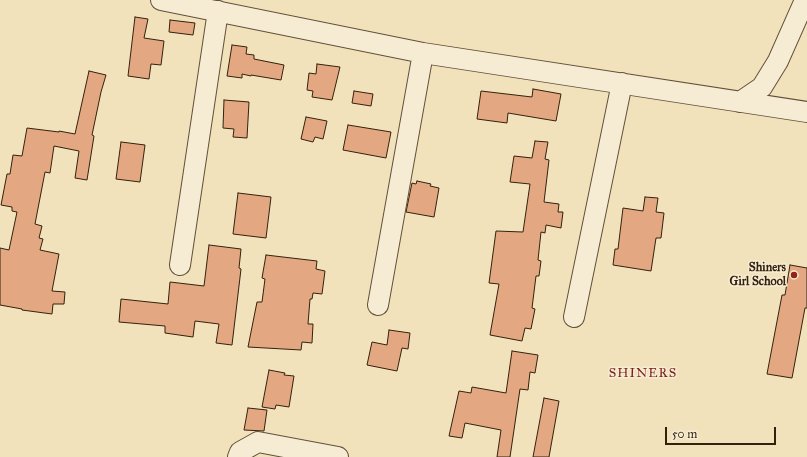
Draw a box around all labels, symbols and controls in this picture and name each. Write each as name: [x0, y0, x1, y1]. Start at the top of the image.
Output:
place label: Shiners Girl School: [730, 261, 786, 289]
marker: Shiners Girl School: [789, 270, 799, 280]
district label: SHINERS: [609, 366, 677, 382]
scale bar: [667, 419, 778, 445]
text: 50 m: [672, 427, 697, 441]

